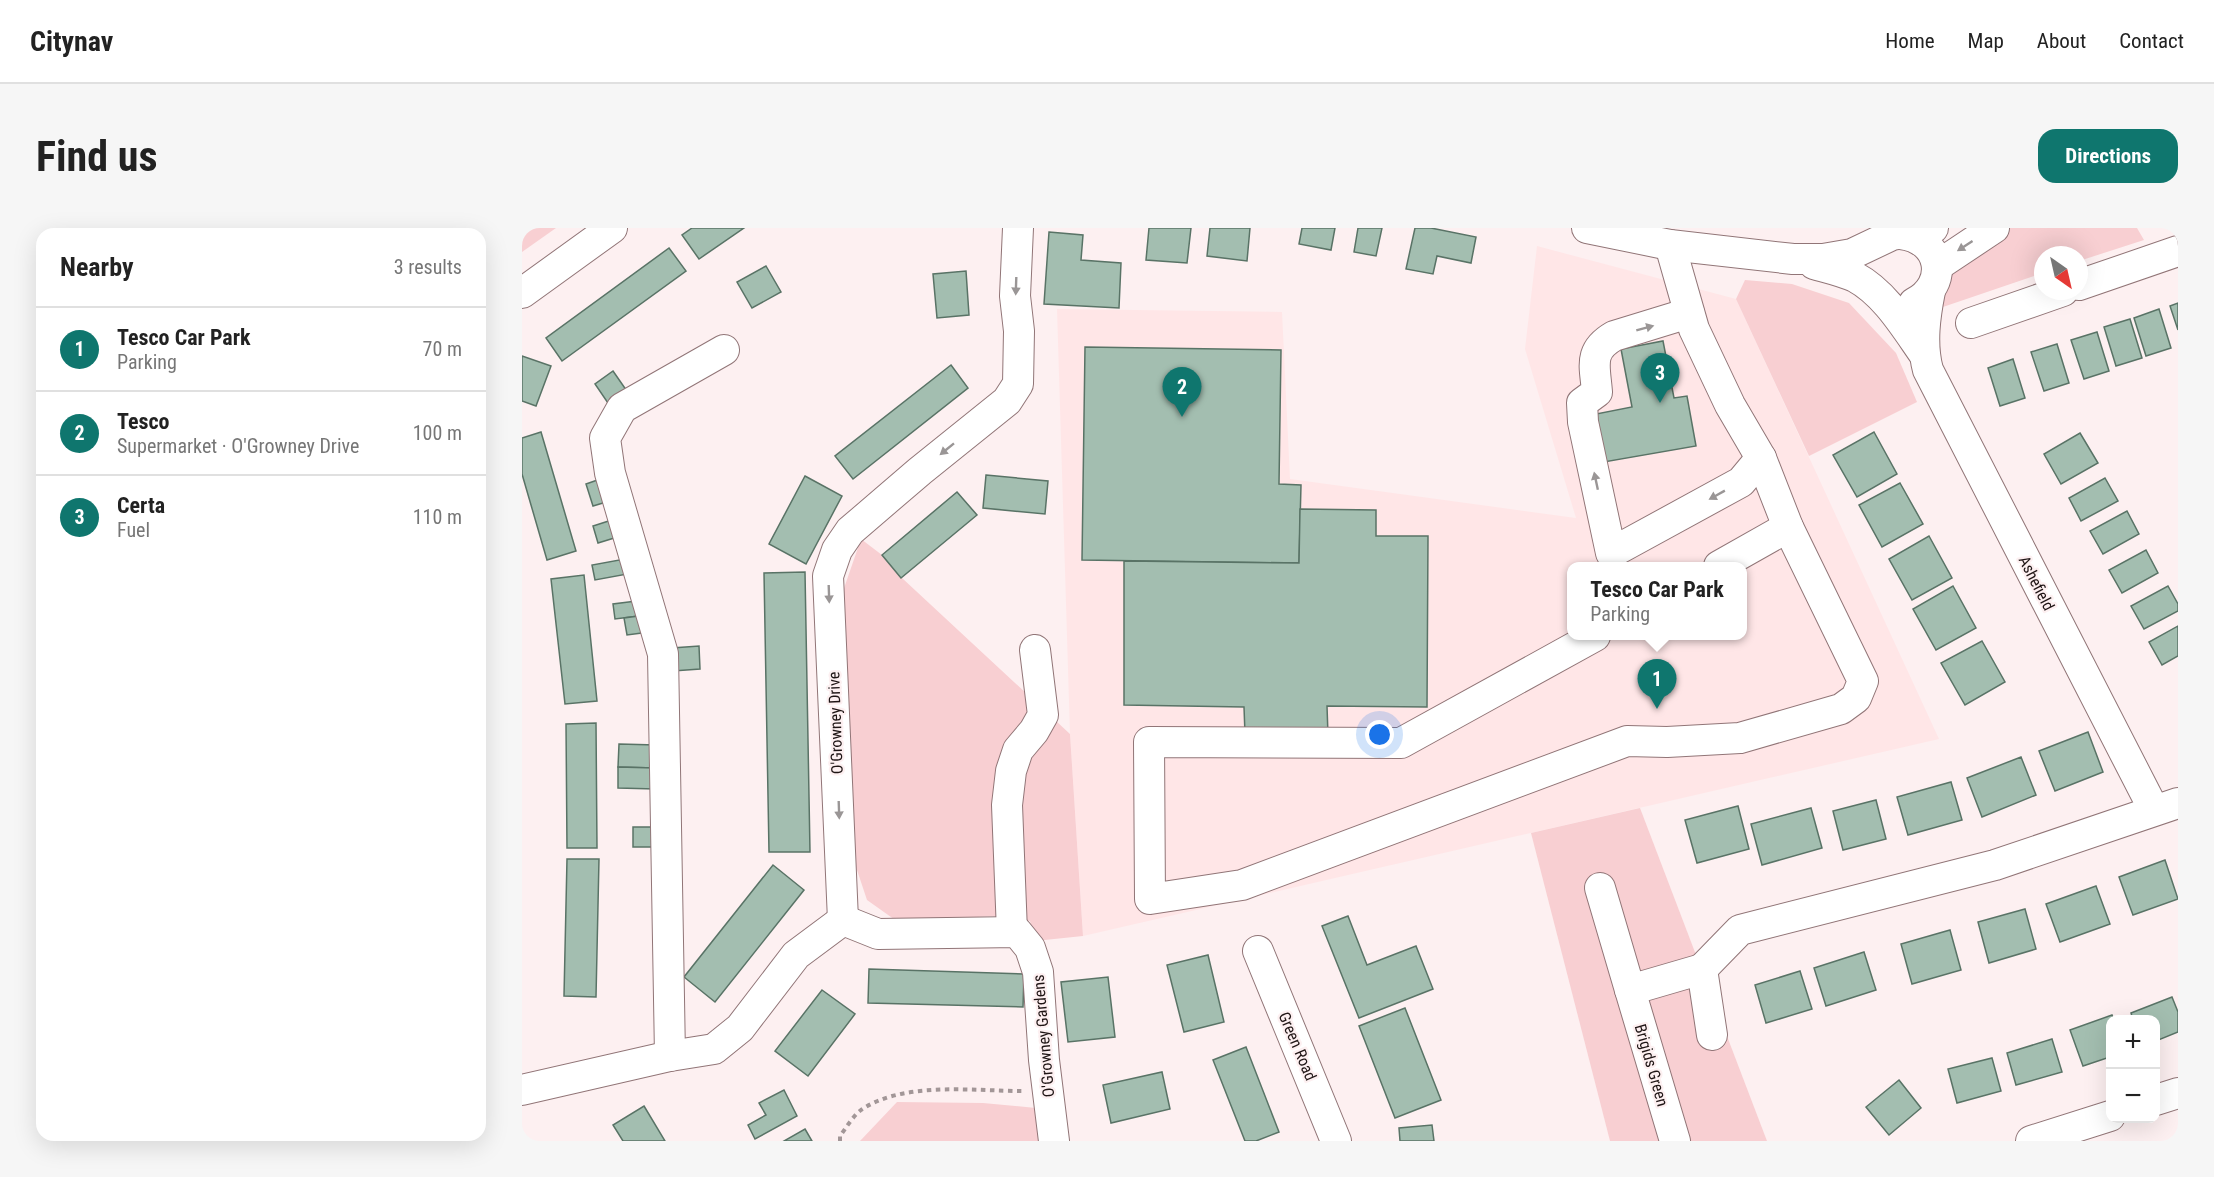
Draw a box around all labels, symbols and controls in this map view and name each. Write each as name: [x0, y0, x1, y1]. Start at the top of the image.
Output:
text: Citynav: [30, 25, 113, 58]
text: Home: [1885, 29, 1935, 53]
text: Map: [1968, 29, 2004, 53]
text: About: [2037, 29, 2086, 53]
text: Contact: [2119, 29, 2184, 53]
button: Directions: [2038, 129, 2178, 183]
text: Find us: [36, 132, 157, 181]
one-way arrow: [1957, 241, 1973, 252]
north arrow: [2034, 246, 2088, 300]
text: Nearby: [60, 252, 134, 282]
text: 3 results: [394, 255, 462, 279]
one-way arrow: [1011, 277, 1020, 296]
one-way arrow: [1635, 322, 1654, 332]
text: Tesco Car Park: [117, 325, 250, 350]
text: 1: [74, 337, 85, 361]
text: 70 m: [423, 337, 462, 361]
text: Parking: [117, 350, 177, 374]
pin: 3: [1640, 354, 1680, 403]
pin: 2: [1162, 368, 1202, 417]
text: Tesco: [117, 409, 170, 434]
text: 2: [74, 421, 85, 445]
text: 100 m: [413, 421, 462, 445]
text: Supermarket · O'Growney Drive: [117, 434, 359, 458]
one-way arrow: [939, 443, 955, 456]
one-way arrow: [1591, 471, 1600, 490]
one-way arrow: [1709, 490, 1726, 500]
text: Certa: [117, 493, 165, 518]
text: 3: [74, 505, 85, 529]
text: 110 m: [413, 505, 462, 529]
text: Fuel: [117, 518, 150, 542]
street label: Ashefield: [2015, 553, 2058, 614]
popup: [1567, 562, 1747, 640]
text: Tesco Car Park: [1590, 577, 1724, 602]
one-way arrow: [825, 584, 834, 603]
text: Parking: [1590, 602, 1650, 626]
pin: 1: [1638, 660, 1676, 709]
street label: O'Growney Drive: [824, 671, 847, 774]
your location: [1365, 720, 1394, 749]
one-way arrow: [834, 800, 843, 819]
street label: O'Growney Gardens: [1029, 974, 1058, 1098]
street label: Green Road: [1275, 1009, 1320, 1083]
map controls: [2106, 1015, 2160, 1123]
button: +: [2106, 1015, 2160, 1069]
street label: Brigids Green: [1631, 1022, 1672, 1108]
button: −: [2106, 1069, 2160, 1123]

